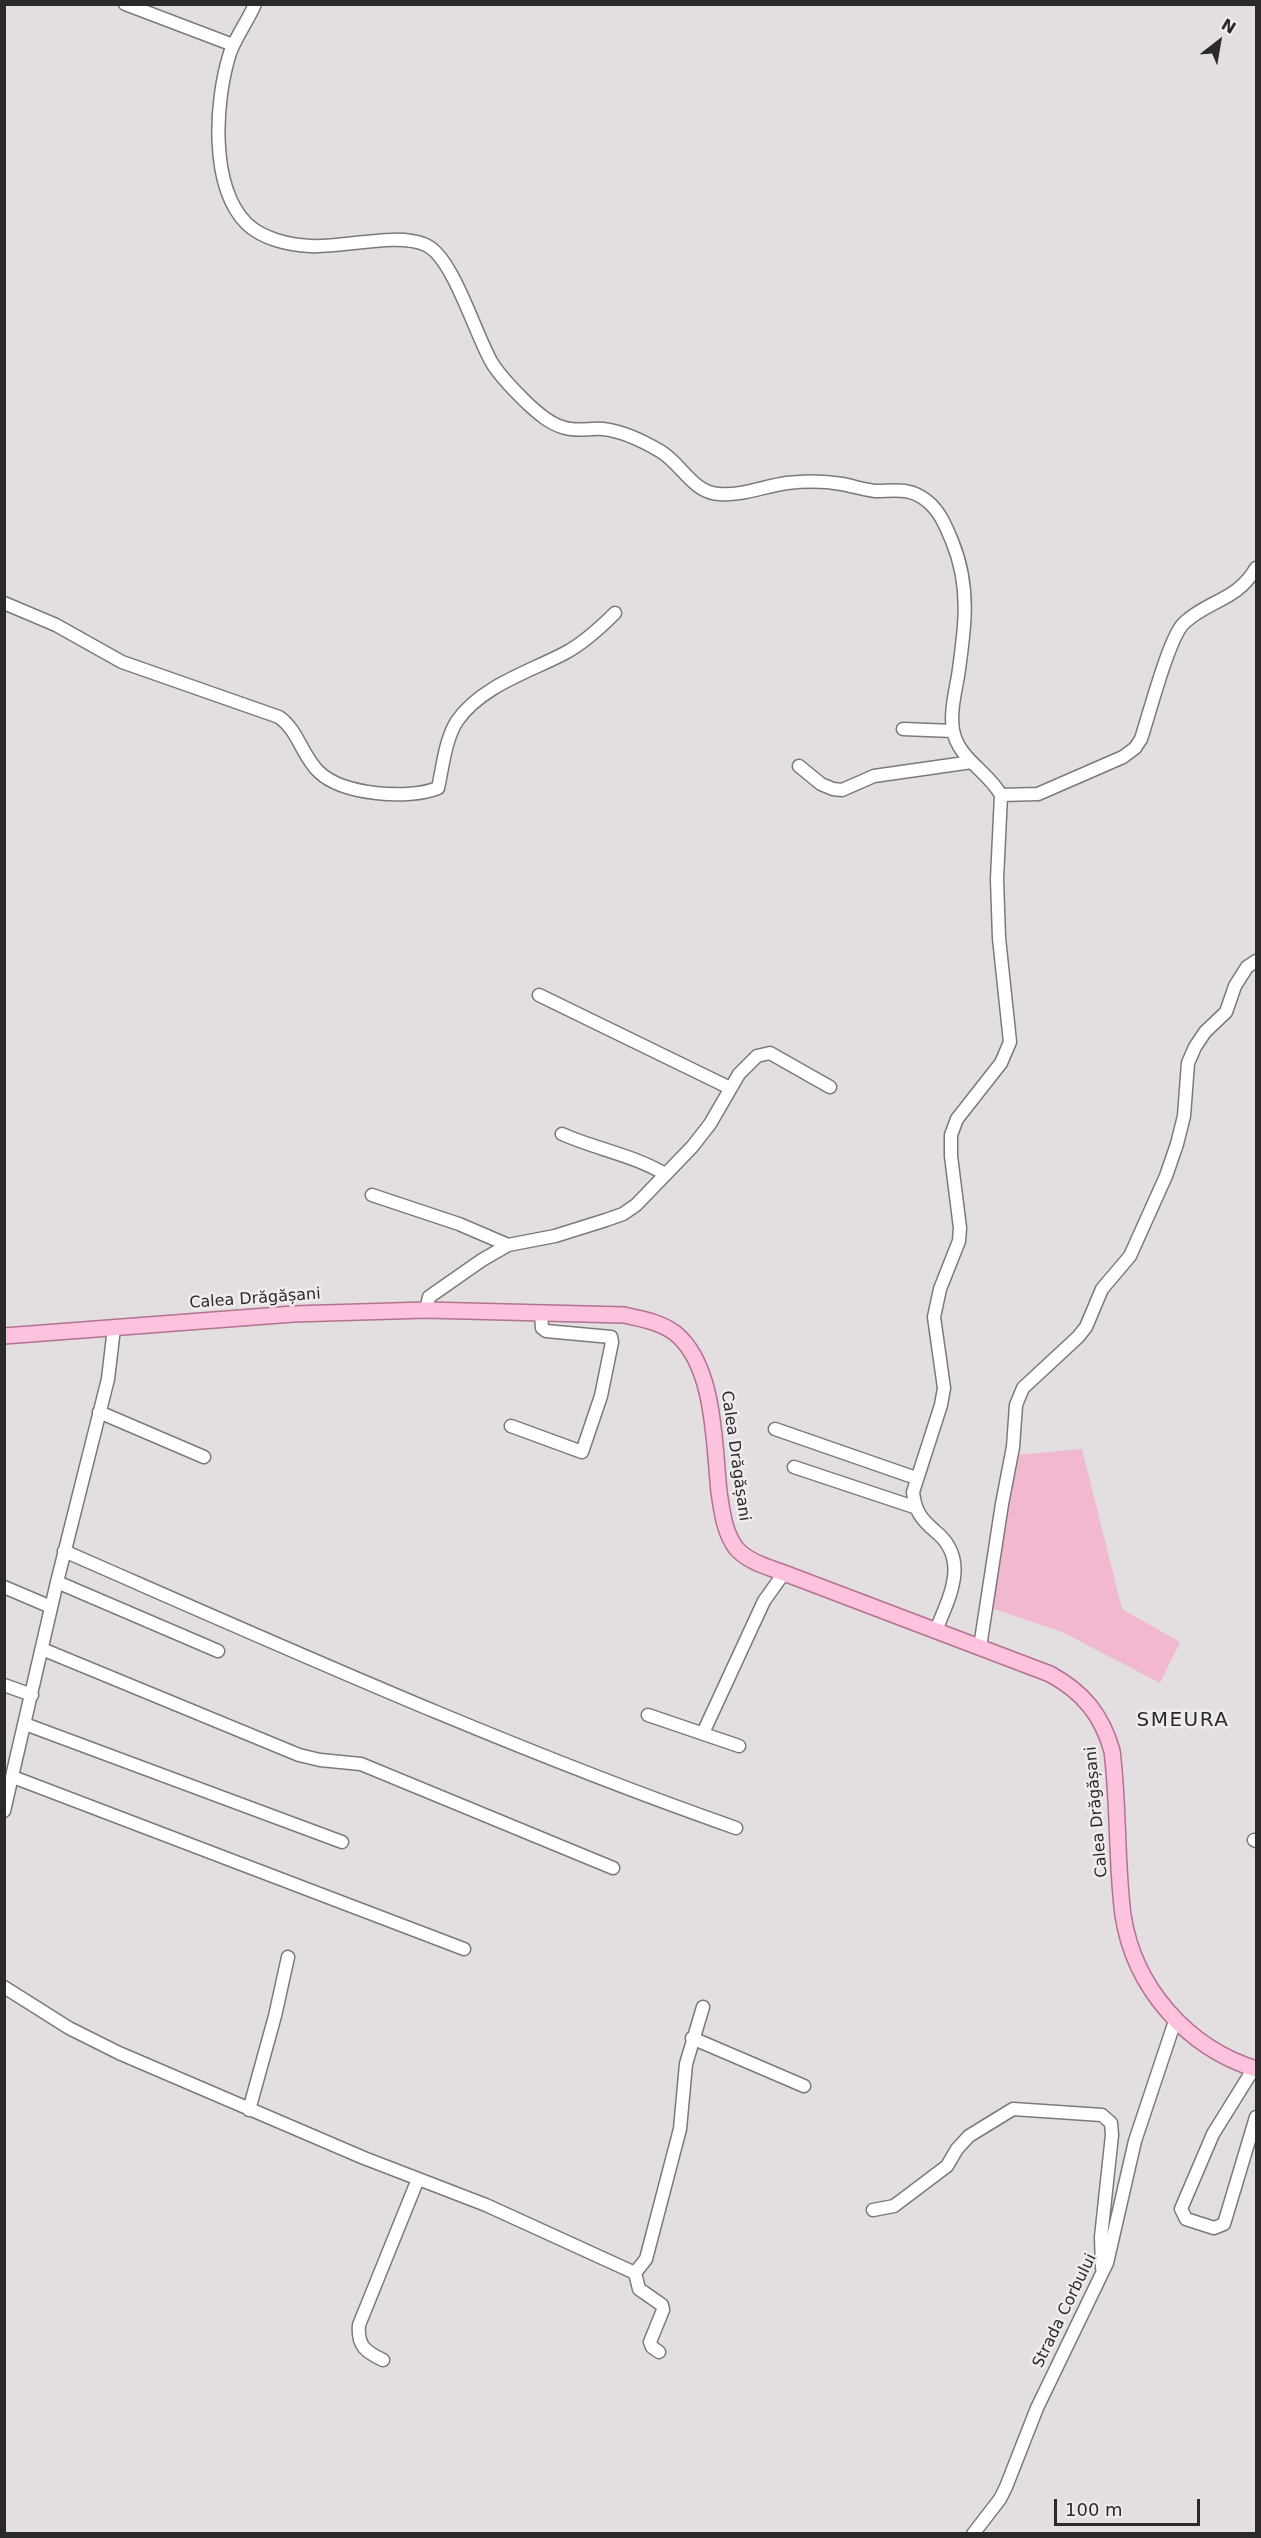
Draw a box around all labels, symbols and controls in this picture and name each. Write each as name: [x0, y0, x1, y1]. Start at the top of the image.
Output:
north arrow: [1189, 12, 1249, 72]
text: N: [1218, 15, 1239, 38]
street label: Calea Drăgășani: [189, 1285, 321, 1313]
street label: Calea Drăgășani: [716, 1390, 754, 1522]
district label: SMEURA: [1137, 1709, 1229, 1733]
street label: Calea Drăgășani: [1082, 1746, 1112, 1878]
street label: Strada Corbului: [1029, 2251, 1101, 2371]
scale bar: [1057, 2487, 1202, 2525]
text: 100 m: [1065, 2499, 1123, 2520]

